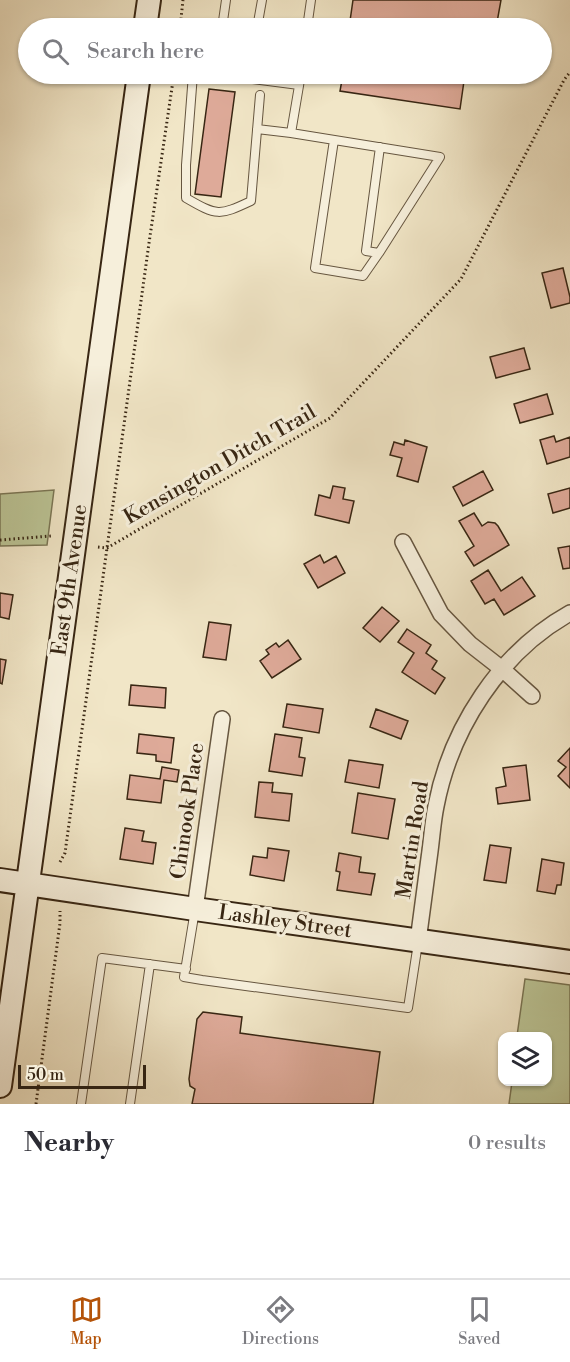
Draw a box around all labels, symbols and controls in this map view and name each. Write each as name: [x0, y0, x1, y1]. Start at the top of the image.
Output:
search box: [18, 18, 552, 84]
icon: search: [39, 35, 72, 68]
text: Search here: [87, 38, 204, 65]
street label: Kensington Ditch Trail: [119, 399, 321, 531]
street label: East 9th Avenue: [46, 503, 94, 657]
street label: Chinook Place: [166, 741, 210, 881]
street label: Martin Road: [391, 779, 435, 901]
street label: Lashley Street: [217, 900, 354, 944]
map controls: [498, 1032, 552, 1086]
button: layers: [498, 1032, 552, 1086]
scale bar: [18, 1062, 146, 1090]
text: 50 m: [27, 1065, 64, 1085]
text: Nearby: [24, 1127, 114, 1159]
text: 0 results: [468, 1131, 546, 1156]
tab: Map: [70, 1293, 103, 1349]
tab: Directions: [242, 1293, 319, 1349]
tab: Saved: [458, 1293, 500, 1349]

